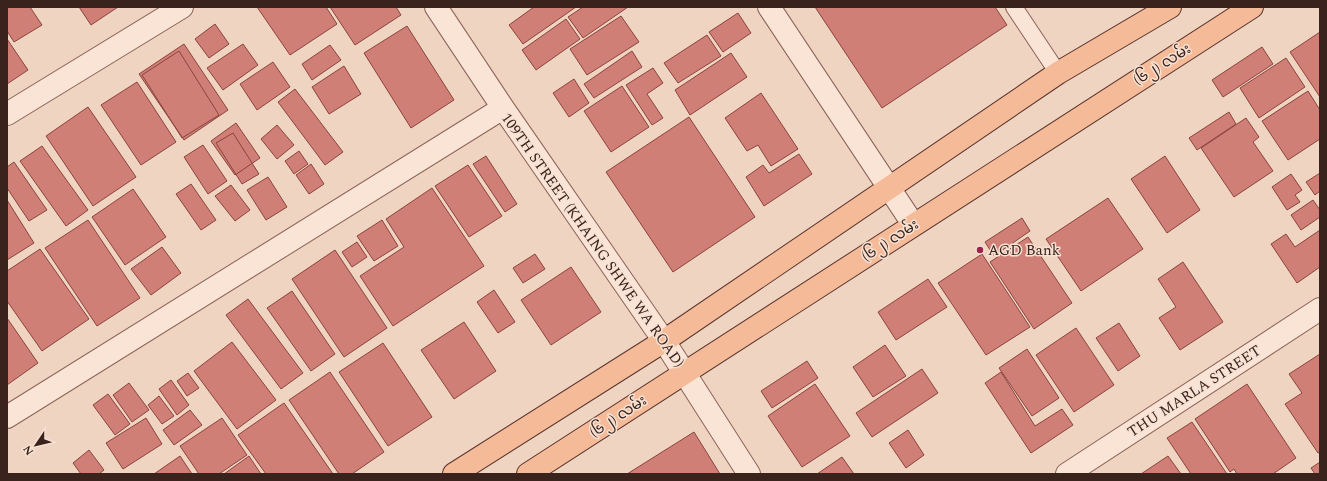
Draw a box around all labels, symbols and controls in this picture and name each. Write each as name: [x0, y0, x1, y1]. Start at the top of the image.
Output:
street label: (၆၂) လမ်း: [1129, 38, 1196, 91]
street label: 109TH STREET (KHAING SHWE WA ROAD): [495, 108, 690, 372]
street label: (၆၂) လမ်း: [857, 213, 924, 268]
place label: AGD Bank: [988, 239, 1060, 262]
marker: AGD Bank: [975, 245, 985, 255]
street label: THU MARLA STREET: [1123, 339, 1266, 443]
street label: (၆၂) လမ်း: [585, 389, 652, 444]
north arrow: [16, 425, 56, 465]
text: N: [19, 442, 38, 459]

